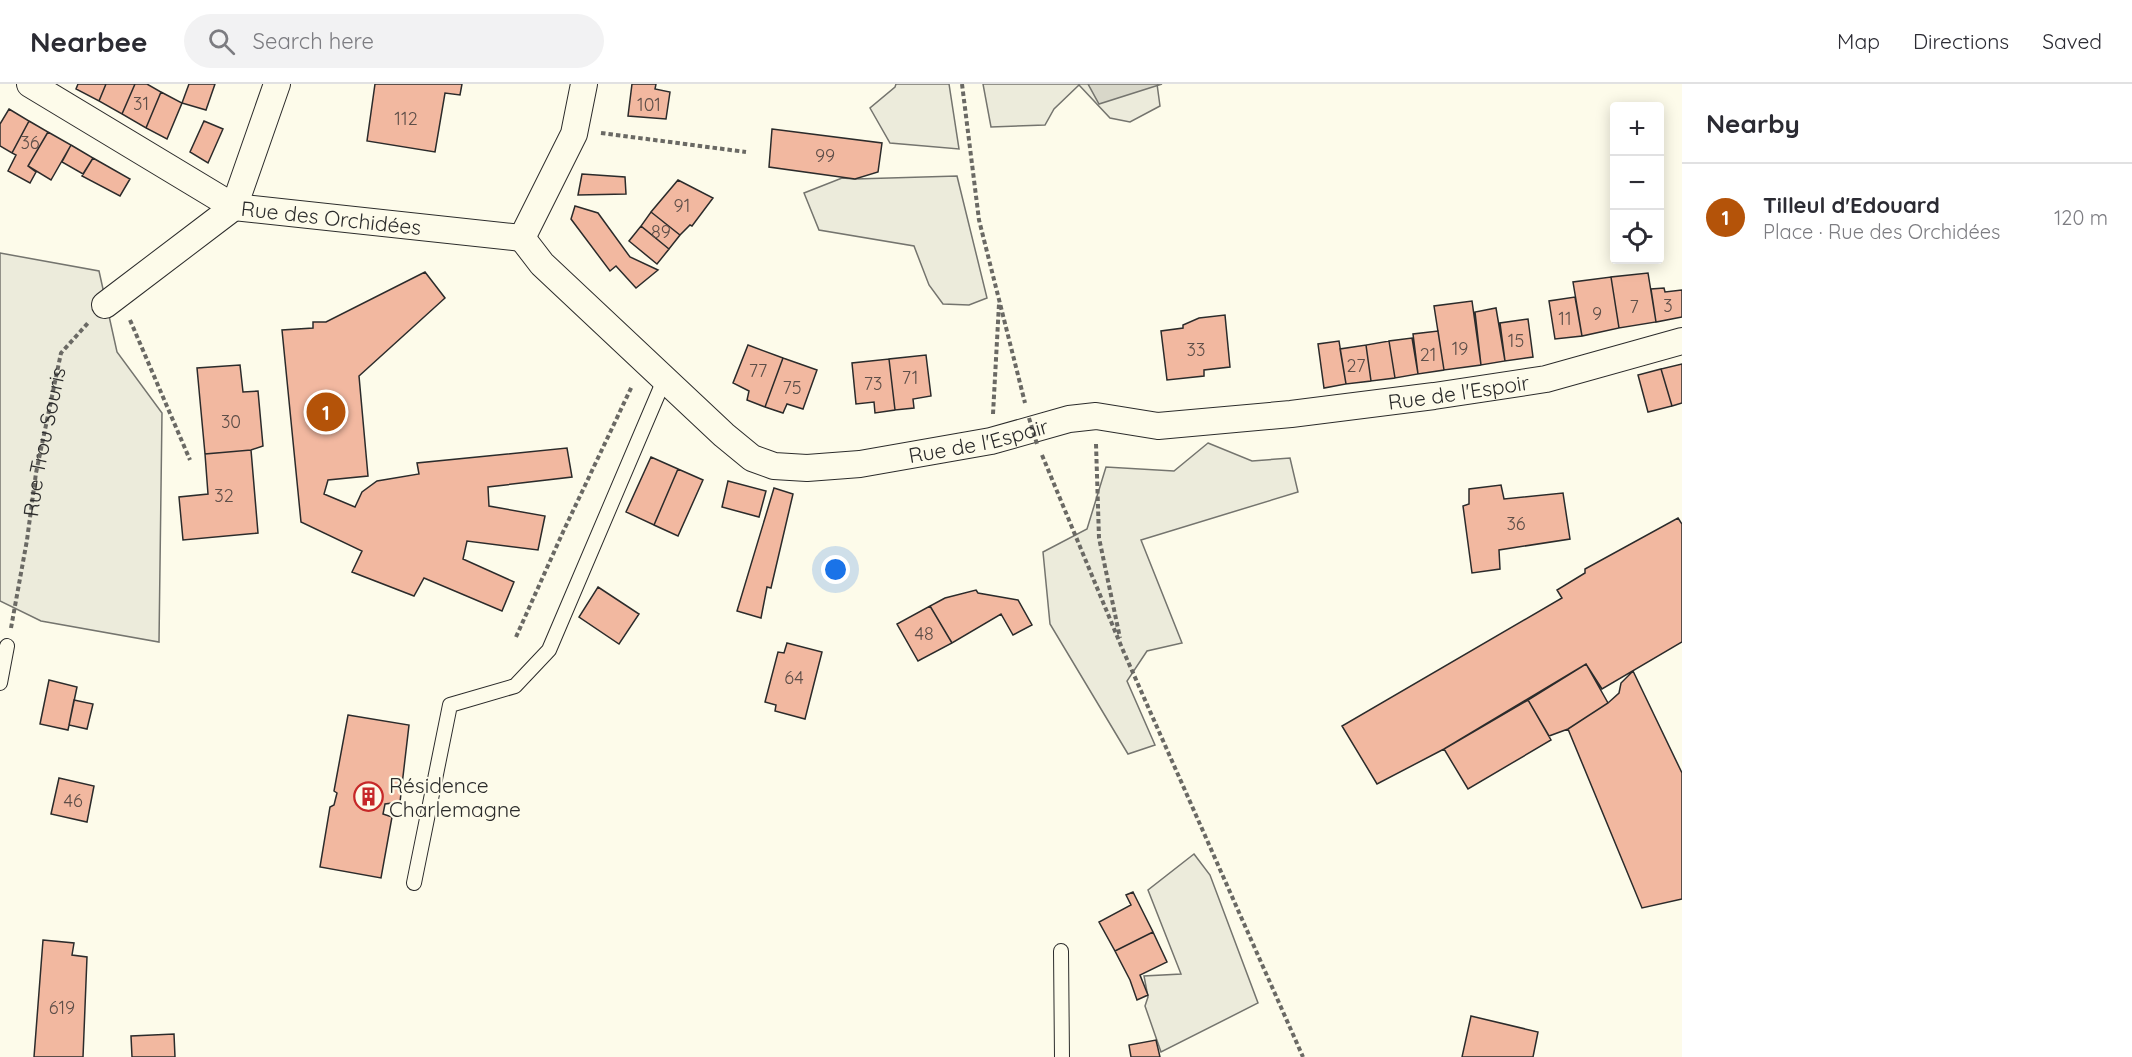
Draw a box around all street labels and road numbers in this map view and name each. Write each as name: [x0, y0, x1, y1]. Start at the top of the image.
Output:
street label: Rue des Orchidées: [240, 195, 423, 240]
street label: Rue Trou Souris: [17, 365, 71, 518]
street label: Rue de l'Espoir: [1386, 369, 1531, 415]
street label: Rue de l'Espoir: [906, 413, 1051, 468]

